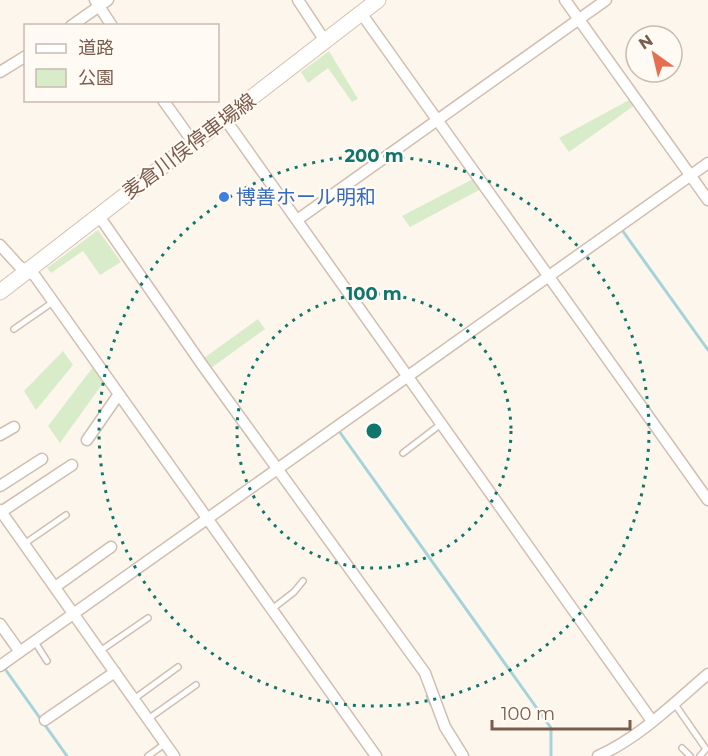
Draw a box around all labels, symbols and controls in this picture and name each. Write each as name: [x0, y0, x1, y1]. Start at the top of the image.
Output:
legend: [24, 24, 219, 102]
north arrow: [624, 24, 684, 84]
text: N: [635, 30, 657, 53]
text: 道路: [78, 37, 114, 59]
text: 公園: [78, 67, 114, 89]
street label: 麦倉川俣停車場線: [118, 88, 260, 204]
text: 200 m: [344, 145, 404, 167]
place label: 博善ホール明和: [236, 185, 376, 209]
marker: 博善ホール明和: [217, 190, 231, 204]
text: 100 m: [346, 283, 402, 305]
centre of rings: [364, 421, 384, 441]
scale bar: [492, 693, 630, 731]
text: 100 m: [501, 703, 555, 725]

